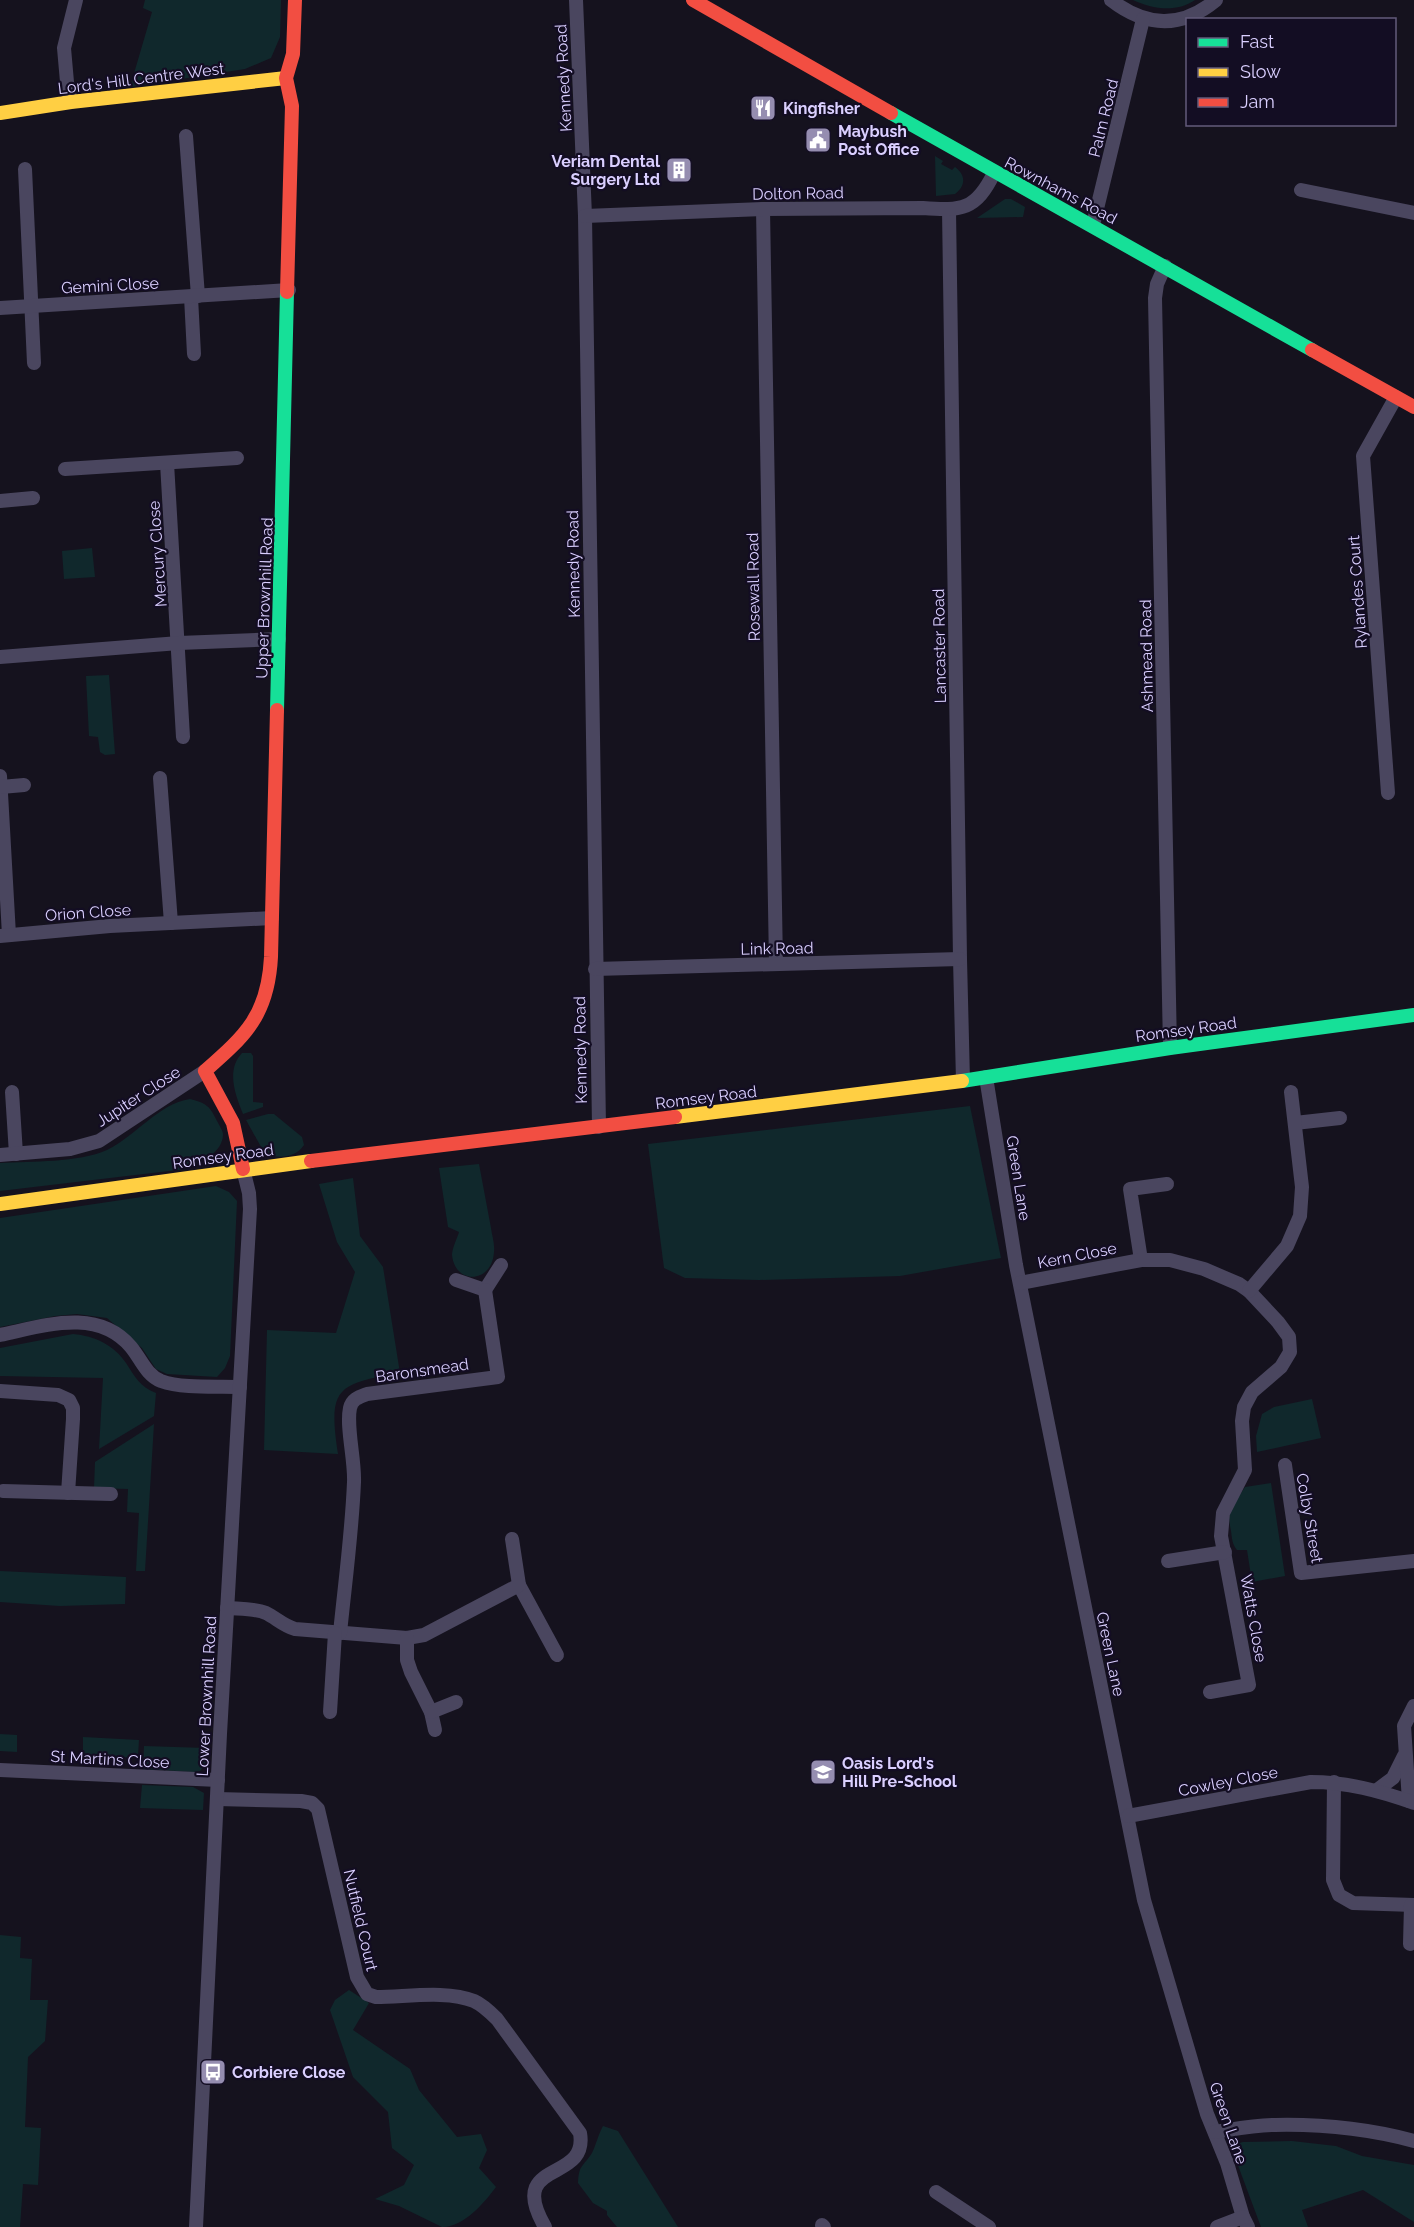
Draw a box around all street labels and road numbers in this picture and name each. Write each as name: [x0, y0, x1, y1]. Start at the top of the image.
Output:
street label: Kennedy Road: [551, 24, 576, 132]
street label: Lord's Hill Centre West: [57, 59, 226, 98]
street label: Palm Road: [1085, 77, 1122, 159]
street label: Rownhams Road: [1001, 153, 1120, 228]
street label: Dolton Road: [752, 183, 844, 204]
street label: Gemini Close: [61, 273, 159, 298]
street label: Mercury Close: [144, 500, 171, 608]
street label: Kennedy Road: [563, 510, 584, 618]
street label: Upper Brownhill Road: [252, 517, 277, 679]
street label: Rosewall Road: [743, 532, 764, 642]
street label: Rylandes Court: [1344, 534, 1371, 649]
street label: Lancaster Road: [929, 588, 950, 704]
street label: Ashmead Road: [1136, 599, 1157, 713]
street label: Orion Close: [44, 900, 132, 925]
street label: Link Road: [740, 938, 814, 959]
street label: Kennedy Road: [570, 996, 591, 1104]
street label: Romsey Road: [1134, 1013, 1238, 1046]
street label: Jupiter Close: [93, 1062, 184, 1131]
street label: Romsey Road: [654, 1082, 758, 1113]
street label: Green Lane: [1002, 1134, 1035, 1222]
street label: Romsey Road: [171, 1140, 275, 1173]
street label: Kern Close: [1036, 1239, 1118, 1272]
street label: Baronsmead: [374, 1355, 470, 1386]
street label: Colby Street: [1292, 1472, 1327, 1565]
street label: Watts Close: [1236, 1573, 1271, 1664]
street label: Green Lane: [1092, 1610, 1129, 1698]
street label: Lower Brownhill Road: [193, 1615, 220, 1777]
street label: St Martins Close: [50, 1747, 170, 1772]
street label: Cowley Close: [1177, 1763, 1279, 1800]
street label: Nutfield Court: [340, 1867, 382, 1974]
street label: Green Lane: [1206, 2080, 1251, 2167]

